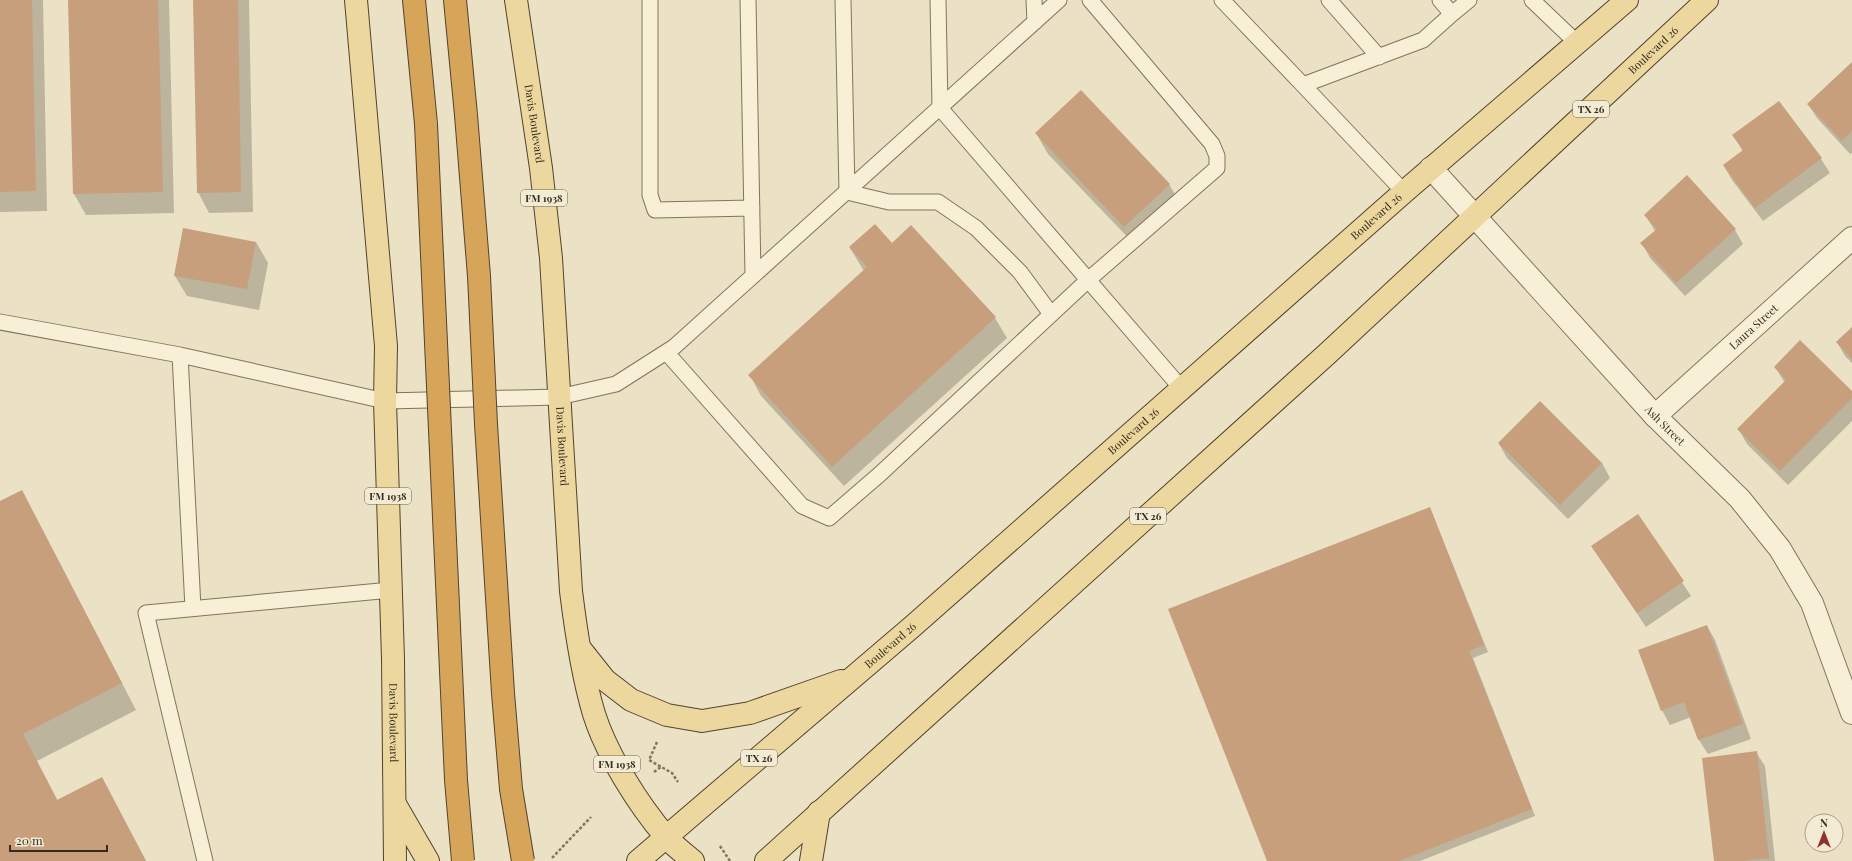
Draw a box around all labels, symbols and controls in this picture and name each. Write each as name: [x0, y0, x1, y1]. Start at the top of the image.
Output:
street label: Boulevard 26: [1625, 22, 1681, 77]
street label: Davis Boulevard: [522, 83, 548, 165]
road number: TX 26: [1573, 101, 1609, 117]
street label: Boulevard 26: [1347, 189, 1405, 243]
road number: FM 1938: [521, 190, 567, 206]
street label: Laura Street: [1726, 300, 1781, 352]
street label: Ash Street: [1641, 401, 1689, 448]
street label: Boulevard 26: [1104, 404, 1162, 457]
street label: Davis Boulevard: [553, 406, 573, 487]
road number: FM 1938: [365, 488, 411, 504]
road number: TX 26: [1130, 508, 1166, 524]
street label: Boulevard 26: [861, 618, 919, 671]
street label: Davis Boulevard: [386, 683, 402, 763]
road number: TX 26: [741, 750, 777, 766]
road number: FM 1938: [594, 756, 640, 772]
north arrow: [1804, 813, 1844, 853]
text: N: [1820, 815, 1828, 830]
scale bar: [10, 827, 107, 853]
text: 20 m: [16, 832, 43, 848]

